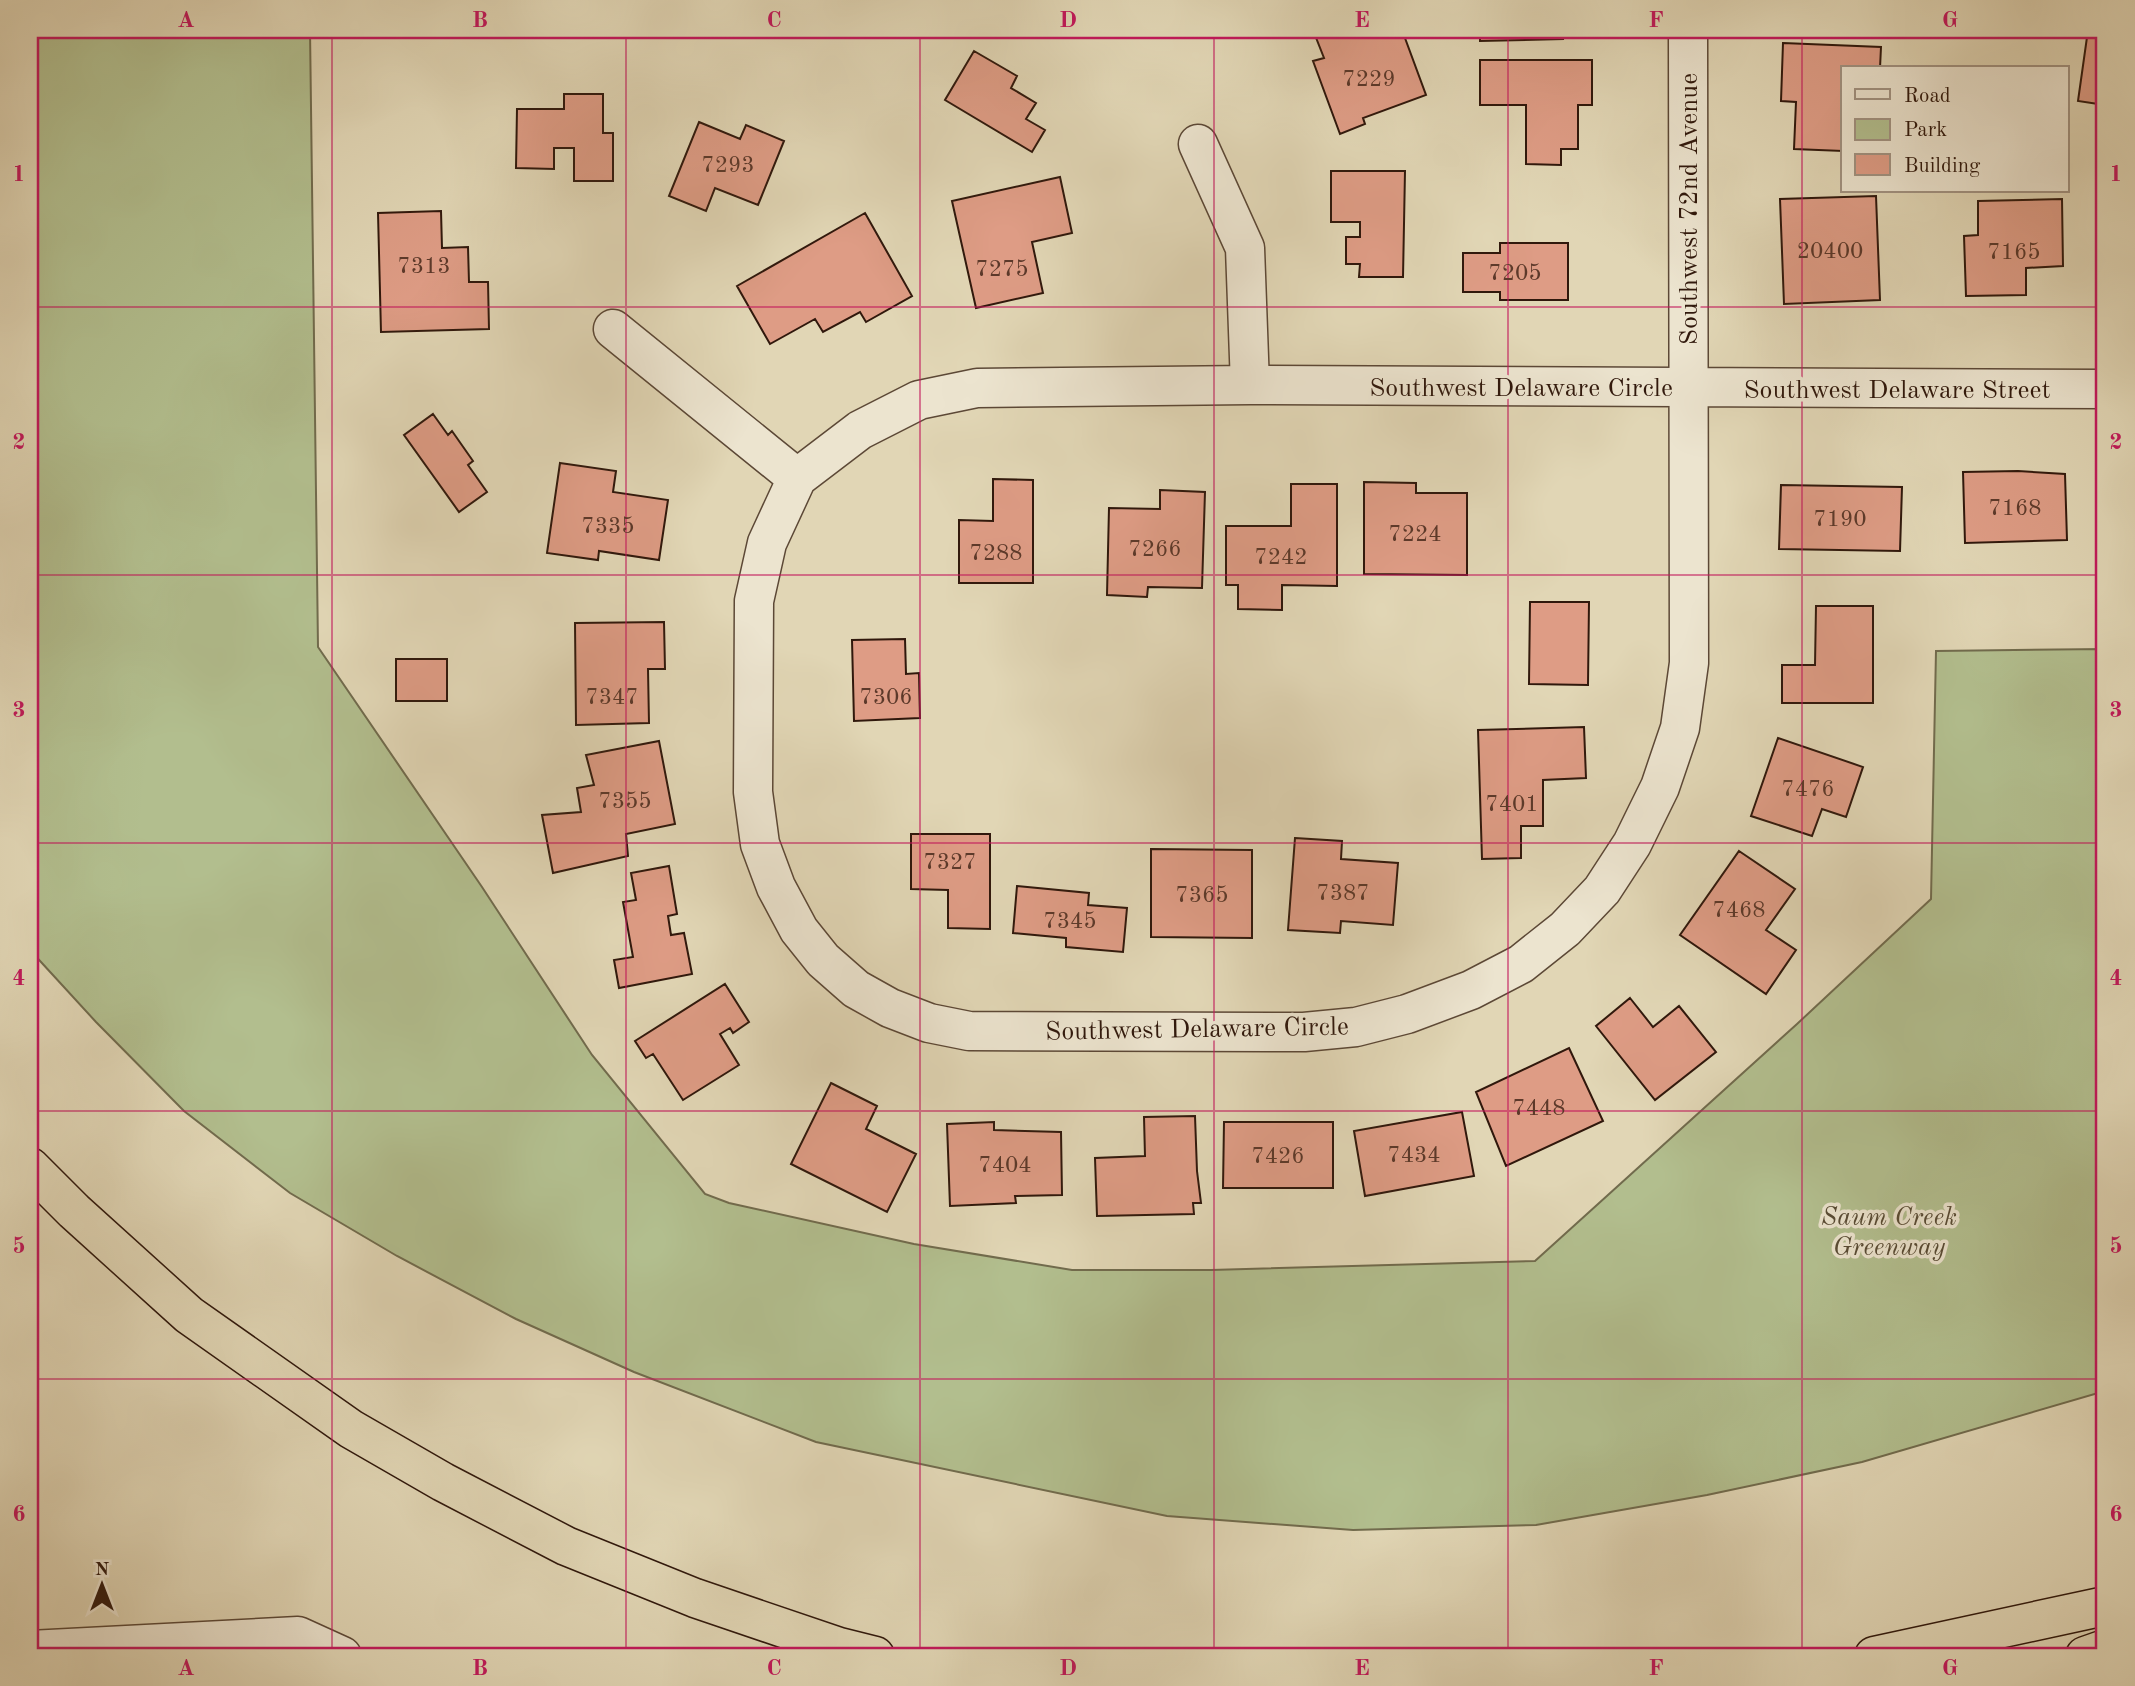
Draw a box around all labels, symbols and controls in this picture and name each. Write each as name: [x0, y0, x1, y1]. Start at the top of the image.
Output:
text: A: [177, 9, 195, 32]
text: B: [472, 9, 488, 32]
text: C: [766, 9, 782, 32]
text: D: [1059, 9, 1077, 32]
text: E: [1354, 9, 1370, 32]
text: F: [1648, 9, 1664, 32]
text: G: [1942, 9, 1958, 32]
legend: [1841, 66, 2068, 192]
house number: 7229: [1342, 68, 1396, 91]
street label: Southwest 72nd Avenue: [1677, 73, 1703, 345]
text: Road: [1904, 86, 1951, 107]
text: Park: [1904, 120, 1947, 141]
house number: 7293: [701, 154, 755, 177]
text: Building: [1904, 156, 1981, 177]
text: 1: [12, 163, 26, 186]
text: 1: [2109, 163, 2123, 186]
house number: 20400: [1797, 240, 1863, 263]
house number: 7165: [1987, 241, 2041, 264]
house number: 7313: [397, 255, 451, 278]
house number: 7275: [975, 258, 1029, 281]
house number: 7205: [1488, 262, 1542, 285]
street label: Southwest Delaware Circle: [1369, 376, 1673, 402]
street label: Southwest Delaware Street: [1743, 378, 2051, 404]
text: 2: [12, 431, 26, 454]
text: 2: [2109, 431, 2123, 454]
house number: 7168: [1988, 497, 2042, 520]
house number: 7190: [1813, 508, 1867, 531]
house number: 7335: [581, 515, 635, 538]
house number: 7224: [1388, 523, 1442, 546]
house number: 7266: [1128, 538, 1182, 561]
house number: 7288: [969, 542, 1023, 565]
house number: 7242: [1254, 546, 1308, 569]
house number: 7347: [585, 686, 639, 709]
house number: 7306: [859, 686, 913, 709]
text: 3: [12, 699, 26, 722]
text: 3: [2109, 699, 2123, 722]
house number: 7476: [1781, 778, 1835, 801]
house number: 7355: [598, 790, 652, 813]
house number: 7401: [1485, 793, 1539, 816]
house number: 7327: [923, 851, 977, 874]
house number: 7387: [1316, 882, 1370, 905]
house number: 7365: [1175, 884, 1229, 907]
house number: 7468: [1712, 899, 1766, 922]
house number: 7345: [1043, 910, 1097, 933]
text: 4: [12, 967, 26, 990]
text: 4: [2109, 967, 2123, 990]
street label: Southwest Delaware Circle: [1045, 1014, 1349, 1046]
house number: 7448: [1512, 1097, 1566, 1120]
house number: 7434: [1387, 1144, 1441, 1167]
house number: 7426: [1251, 1145, 1305, 1168]
house number: 7404: [978, 1154, 1032, 1177]
park label: Saum Creek Greenway: [1821, 1205, 1957, 1261]
text: 5: [12, 1235, 26, 1258]
text: 5: [2109, 1235, 2123, 1258]
text: 6: [12, 1503, 26, 1526]
text: 6: [2109, 1503, 2123, 1526]
north arrow: [66, 1550, 136, 1620]
text: N: [95, 1561, 110, 1580]
text: A: [177, 1657, 195, 1680]
text: B: [472, 1657, 488, 1680]
text: C: [766, 1657, 782, 1680]
text: D: [1059, 1657, 1077, 1680]
text: E: [1354, 1657, 1370, 1680]
text: F: [1648, 1657, 1664, 1680]
text: G: [1942, 1657, 1958, 1680]

